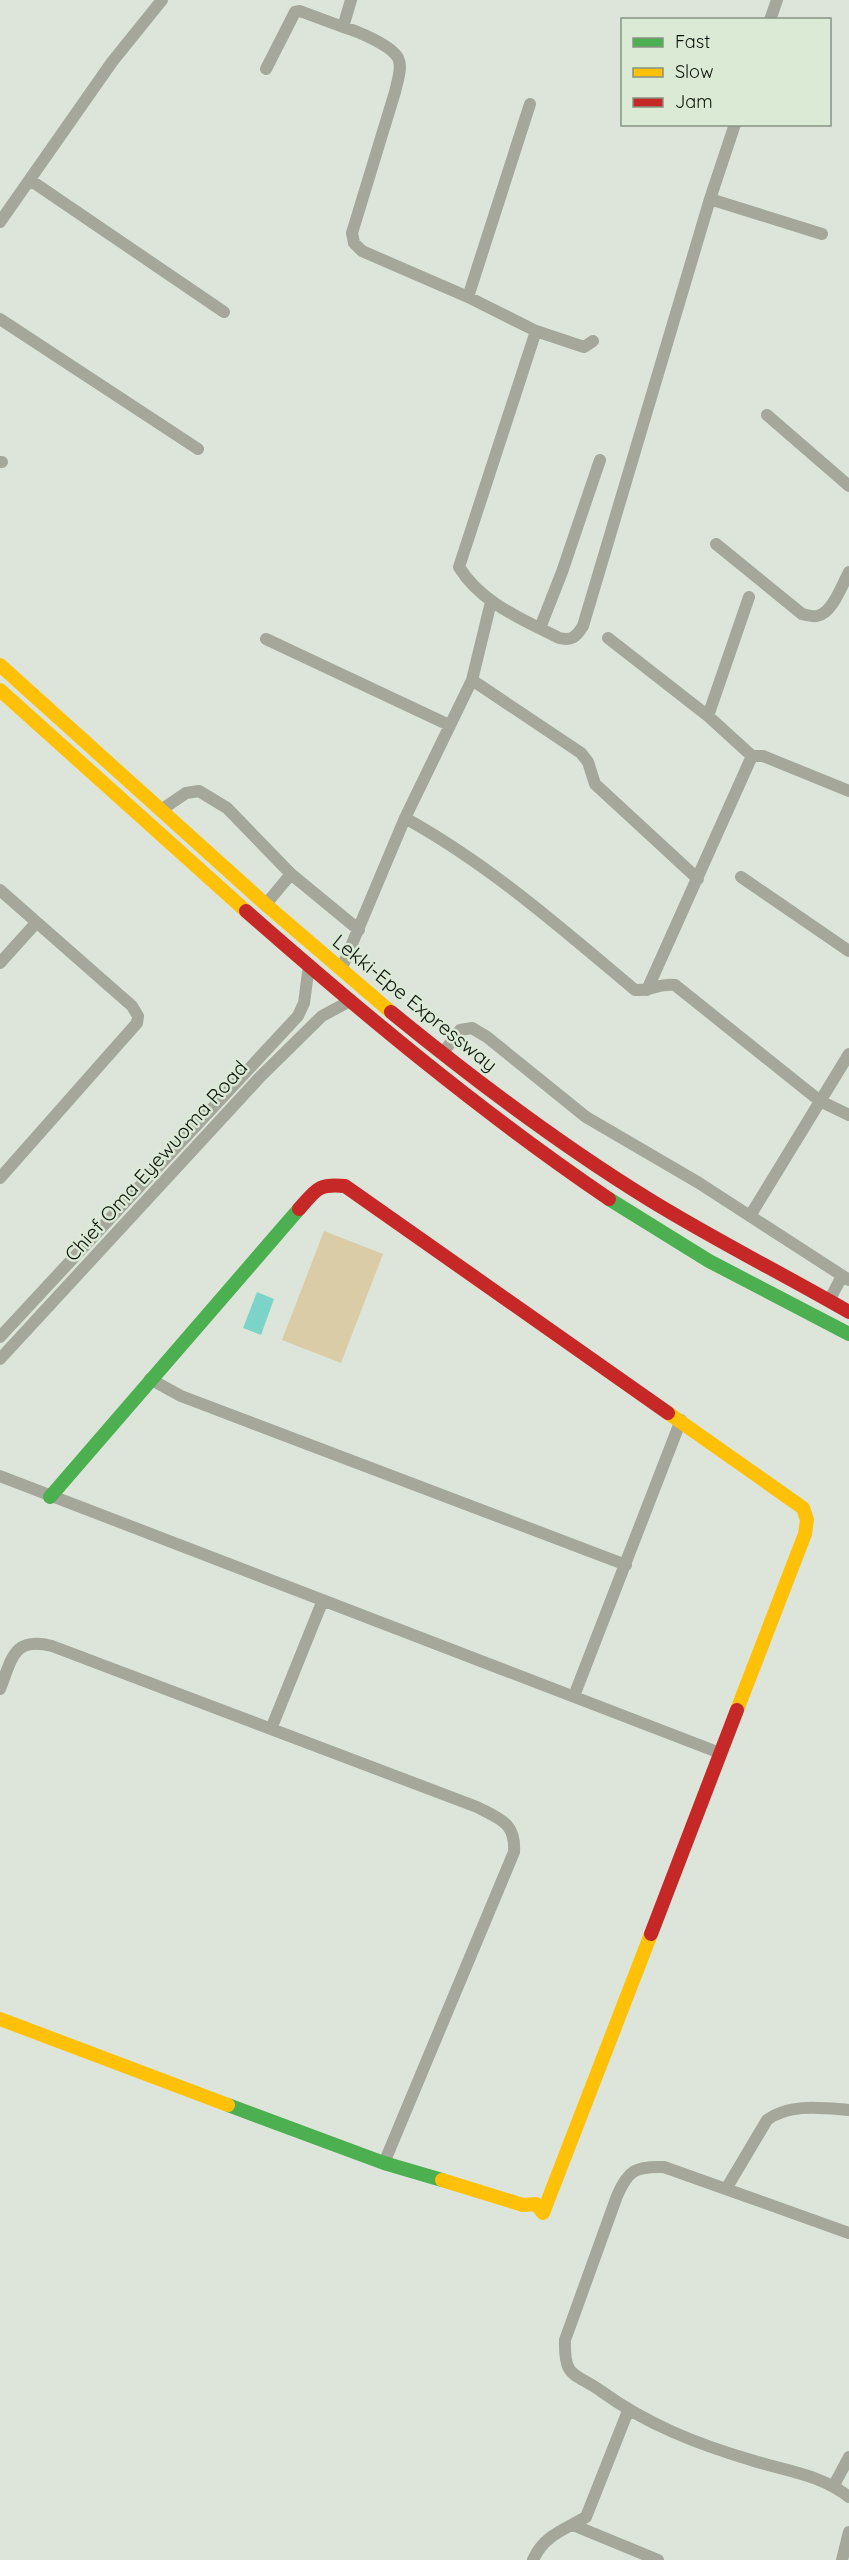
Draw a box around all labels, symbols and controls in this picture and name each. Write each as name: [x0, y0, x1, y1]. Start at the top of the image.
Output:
legend: [621, 18, 831, 126]
text: Fast: [675, 30, 710, 53]
text: Slow: [675, 60, 713, 83]
text: Jam: [675, 90, 713, 113]
street label: Lekki-Epe Expressway: [328, 929, 503, 1077]
street label: Chief Oma Eyewuoma Road: [59, 1055, 252, 1266]

